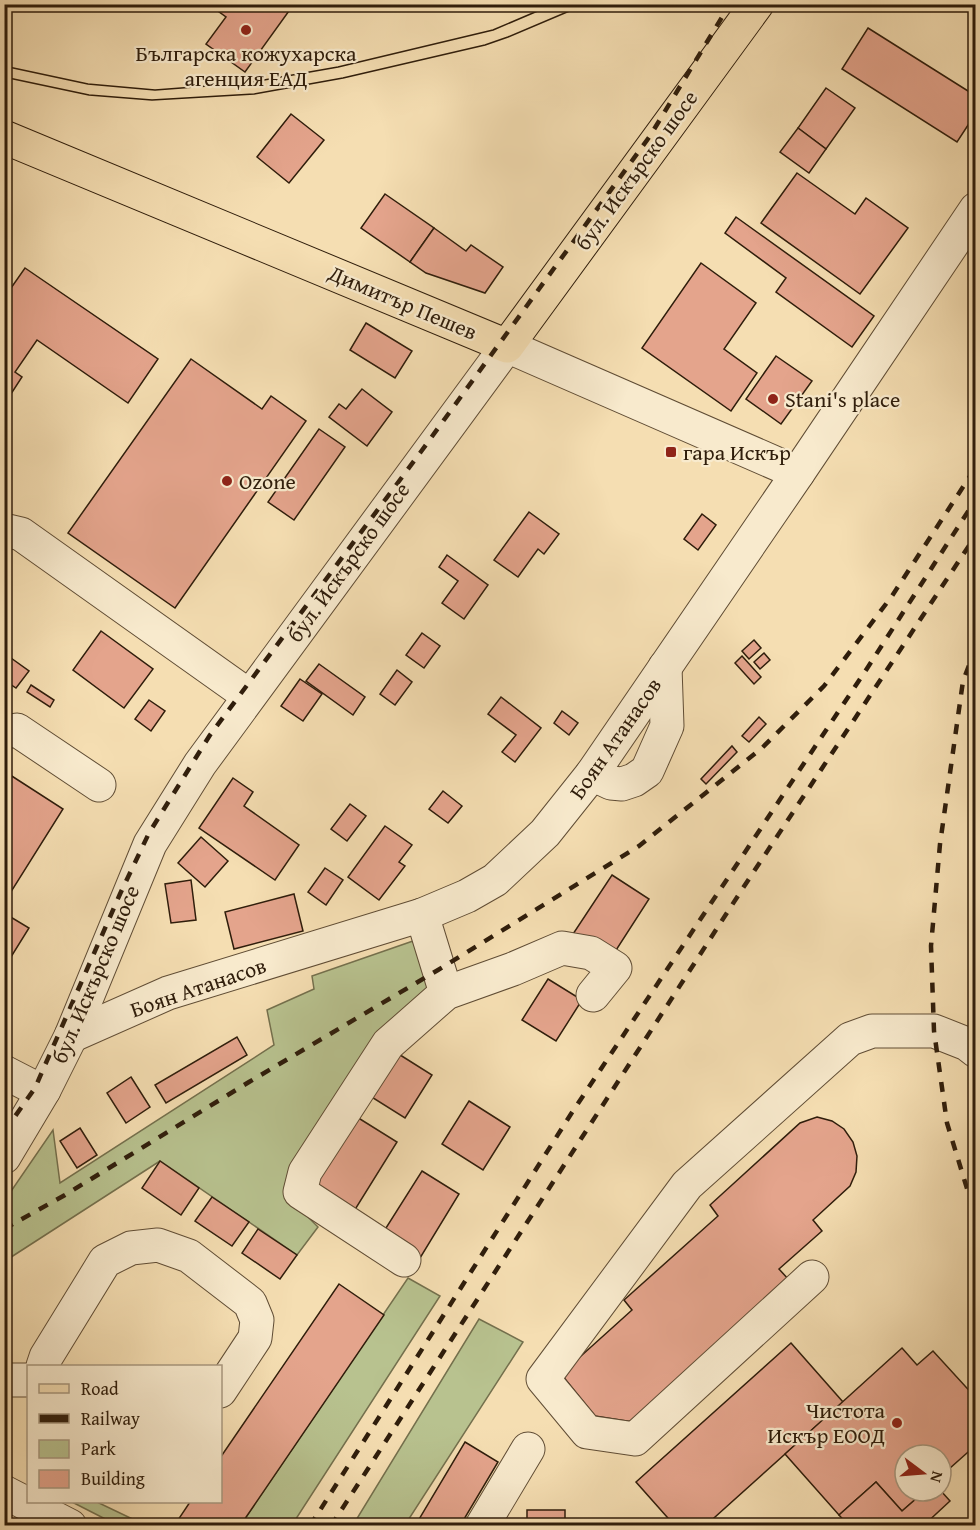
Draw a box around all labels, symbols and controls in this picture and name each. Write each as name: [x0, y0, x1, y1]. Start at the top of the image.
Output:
marker: Българска кожухарска агенция ЕАД: [239, 23, 253, 37]
place label: Българска кожухарска агенция ЕАД: [135, 37, 357, 94]
street label: бул. Искърско шосе: [567, 83, 705, 257]
street label: Димитър Пешев: [323, 256, 482, 348]
place label: Stani's place: [785, 383, 900, 415]
marker: Stani's place: [766, 392, 780, 406]
place label: гара Искър: [683, 436, 791, 468]
marker: гара Искър: [664, 445, 678, 459]
place label: Ozone: [239, 465, 296, 497]
marker: Ozone: [220, 474, 234, 488]
street label: бул. Искърско шосе: [279, 475, 417, 649]
street label: Боян Атанасов: [561, 671, 669, 805]
street label: бул. Искърско шосе: [43, 880, 147, 1068]
street label: Боян Атанасов: [126, 949, 270, 1025]
legend: [27, 1365, 222, 1503]
text: Road: [81, 1375, 119, 1402]
place label: Чистота Искър ЕООД: [767, 1394, 886, 1451]
text: Railway: [81, 1405, 140, 1432]
marker: Чистота Искър ЕООД: [890, 1416, 904, 1430]
text: Park: [81, 1435, 117, 1462]
north arrow: [893, 1443, 953, 1503]
text: Building: [81, 1465, 145, 1492]
text: N: [924, 1469, 950, 1486]

